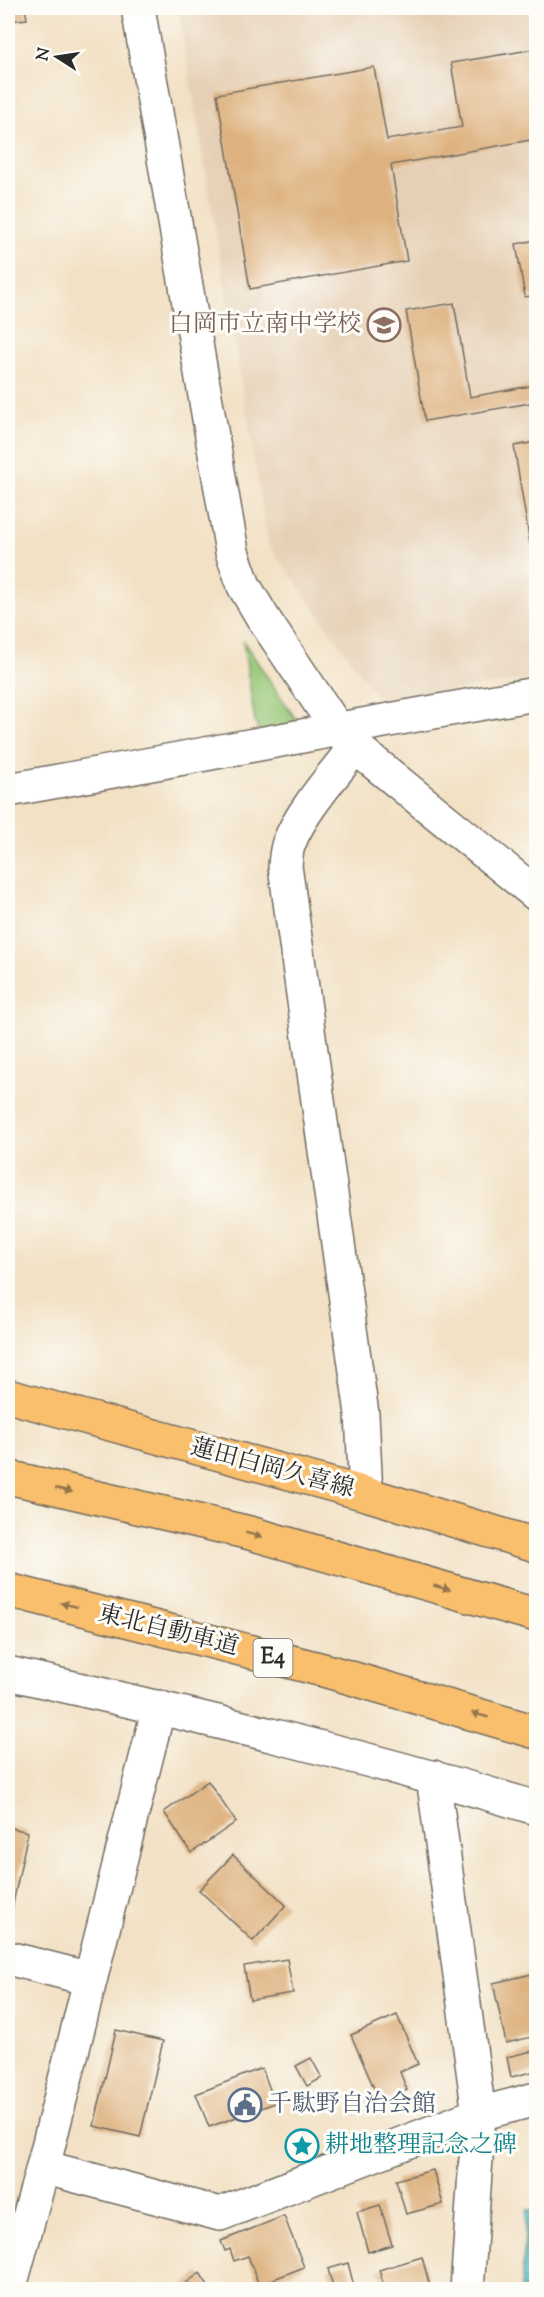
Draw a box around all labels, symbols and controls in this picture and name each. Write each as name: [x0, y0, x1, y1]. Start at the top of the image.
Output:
north arrow: [27, 27, 87, 87]
text: N: [32, 46, 57, 63]
school or university icon: 白岡市立南中学校: [366, 307, 402, 343]
place label: 白岡市立南中学校: [169, 308, 361, 342]
street label: 蓮田白岡久喜線: [186, 1431, 358, 1507]
one-way arrow: [55, 1486, 74, 1495]
one-way arrow: [245, 1530, 263, 1540]
one-way arrow: [433, 1584, 451, 1593]
street label: 東北自動車道: [94, 1597, 242, 1665]
one-way arrow: [60, 1600, 78, 1610]
road number: E4: [254, 1639, 292, 1677]
one-way arrow: [471, 1710, 489, 1720]
public building icon: 千駄野自治会館: [227, 2087, 263, 2123]
place label: 千駄野自治会館: [268, 2088, 436, 2122]
place icon: 耕地整理記念之碑: [284, 2128, 320, 2164]
place label: 耕地整理記念之碑: [325, 2129, 517, 2163]

